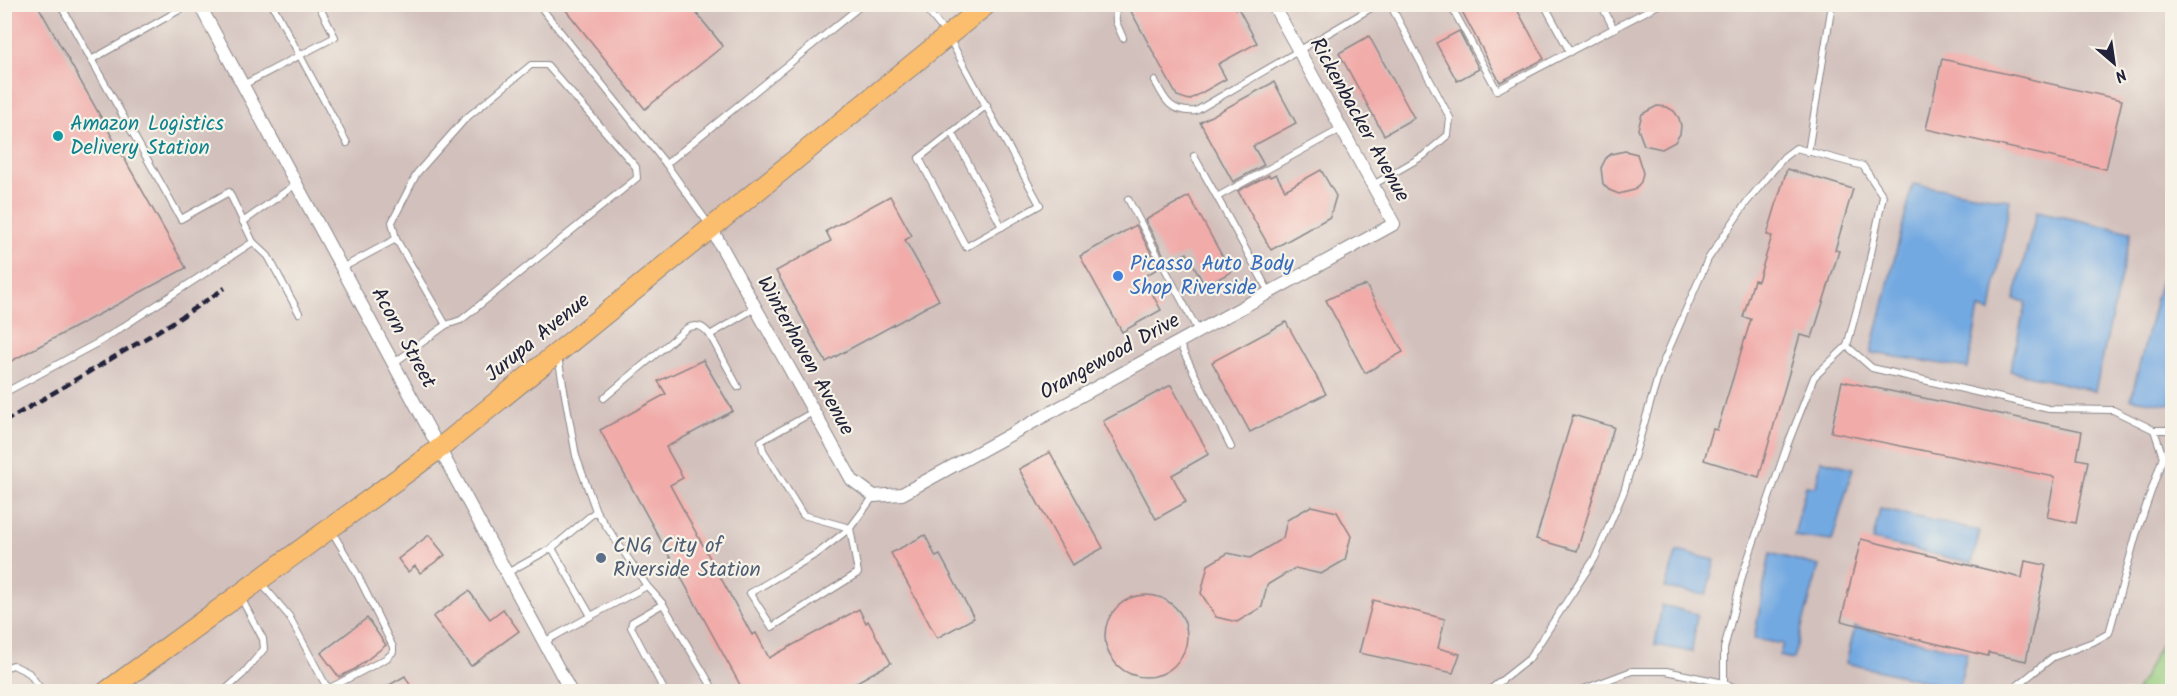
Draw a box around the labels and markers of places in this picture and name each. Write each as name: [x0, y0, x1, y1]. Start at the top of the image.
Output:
place label: Amazon Logistics Delivery Station: [70, 108, 224, 165]
marker: Amazon Logistics Delivery Station: [51, 129, 65, 143]
place label: Picasso Auto Body Shop Riverside: [1130, 248, 1294, 305]
marker: Picasso Auto Body Shop Riverside: [1111, 269, 1125, 283]
place label: CNG City of Riverside Station: [613, 530, 761, 587]
marker: CNG City of Riverside Station: [594, 551, 608, 565]

